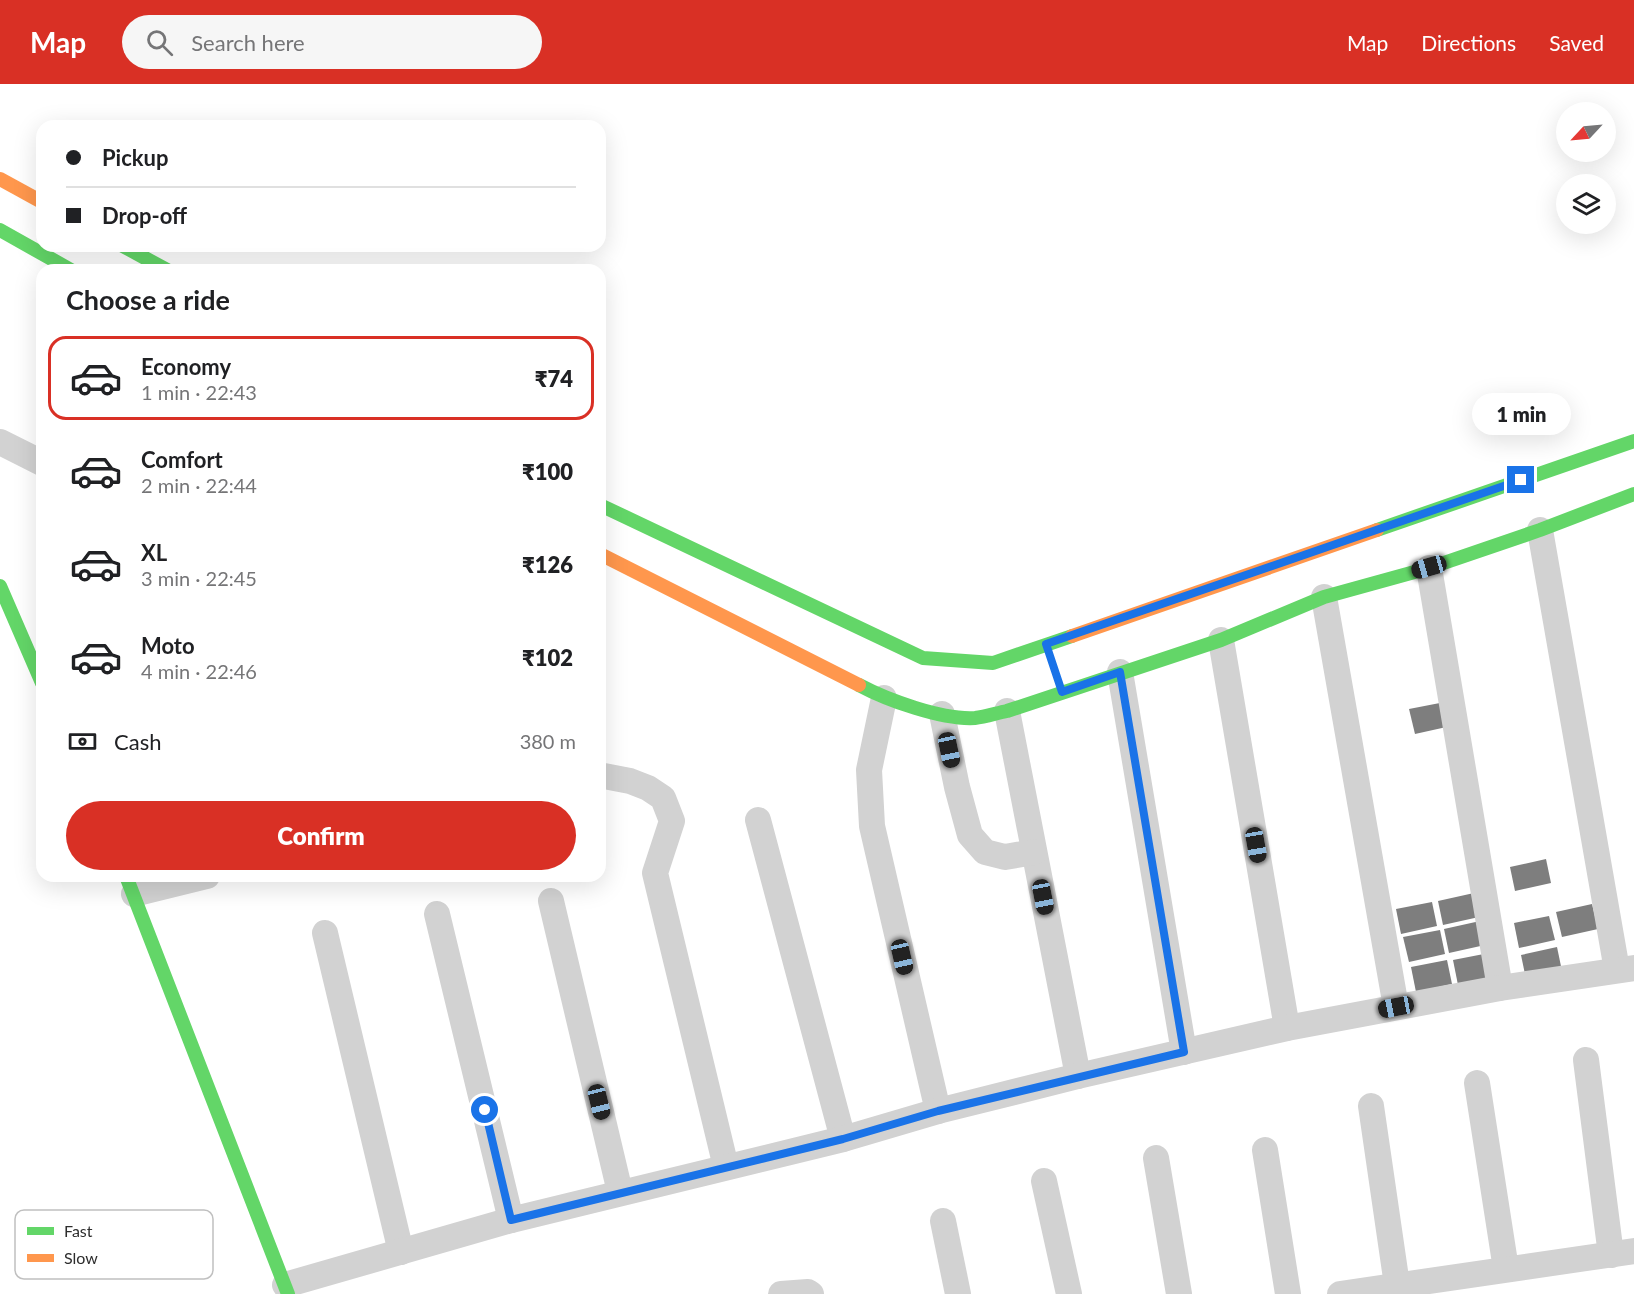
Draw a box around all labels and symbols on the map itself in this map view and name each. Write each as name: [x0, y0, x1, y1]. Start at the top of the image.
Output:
north arrow: [1556, 102, 1616, 162]
callout: 1 min: [1472, 393, 1570, 435]
route end: [1507, 466, 1534, 493]
car: [1409, 553, 1449, 581]
car: [936, 731, 962, 769]
car: [1244, 826, 1268, 864]
car: [1031, 878, 1055, 916]
car: [889, 937, 915, 977]
car: [1377, 995, 1415, 1019]
car: [586, 1082, 612, 1122]
route start: [471, 1096, 498, 1123]
legend: [15, 1210, 213, 1279]
text: Fast: [64, 1221, 93, 1240]
text: Slow: [64, 1248, 98, 1267]

